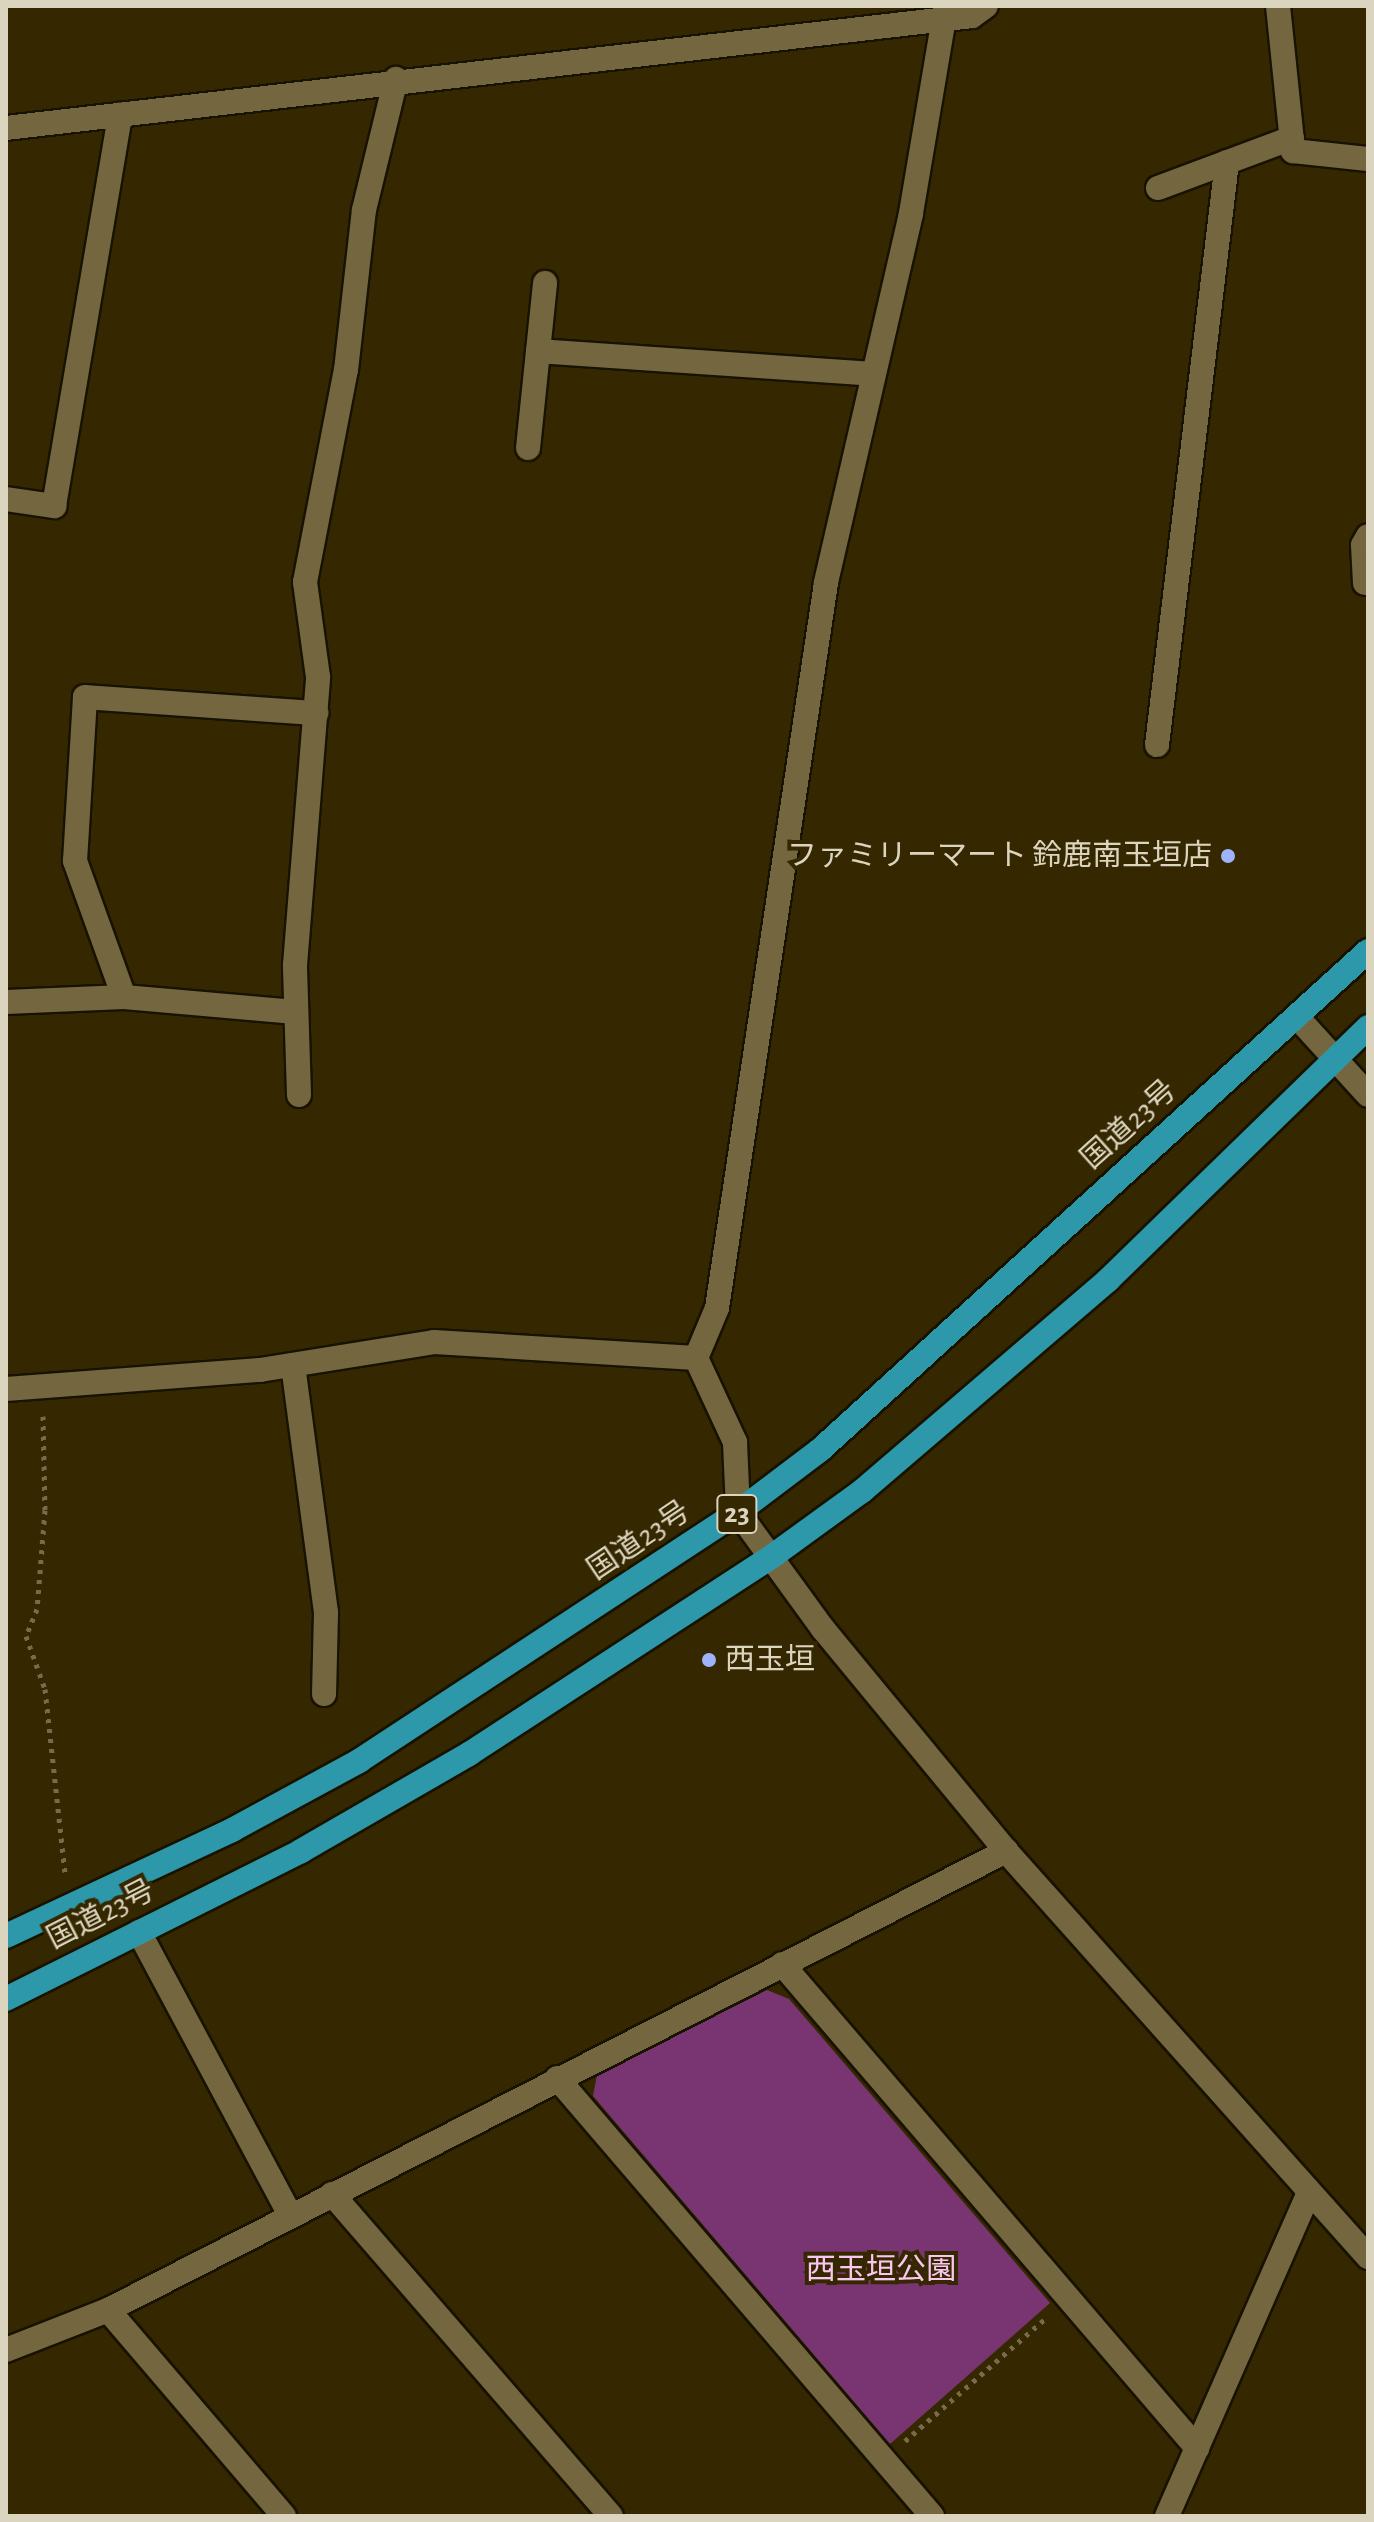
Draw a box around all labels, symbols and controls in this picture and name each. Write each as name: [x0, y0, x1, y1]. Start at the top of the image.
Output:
place label: ファミリーマート 鈴鹿南玉垣店: [787, 838, 1212, 874]
marker: ファミリーマート 鈴鹿南玉垣店: [1219, 847, 1237, 865]
street label: 国道23号: [1074, 1073, 1184, 1177]
road number: 23: [715, 1490, 759, 1538]
street label: 国道23号: [581, 1494, 697, 1588]
place label: 西玉垣: [725, 1642, 815, 1678]
marker: 西玉垣: [700, 1651, 718, 1669]
street label: 国道23号: [41, 1873, 161, 1957]
park label: 西玉垣公園: [806, 2252, 956, 2288]

